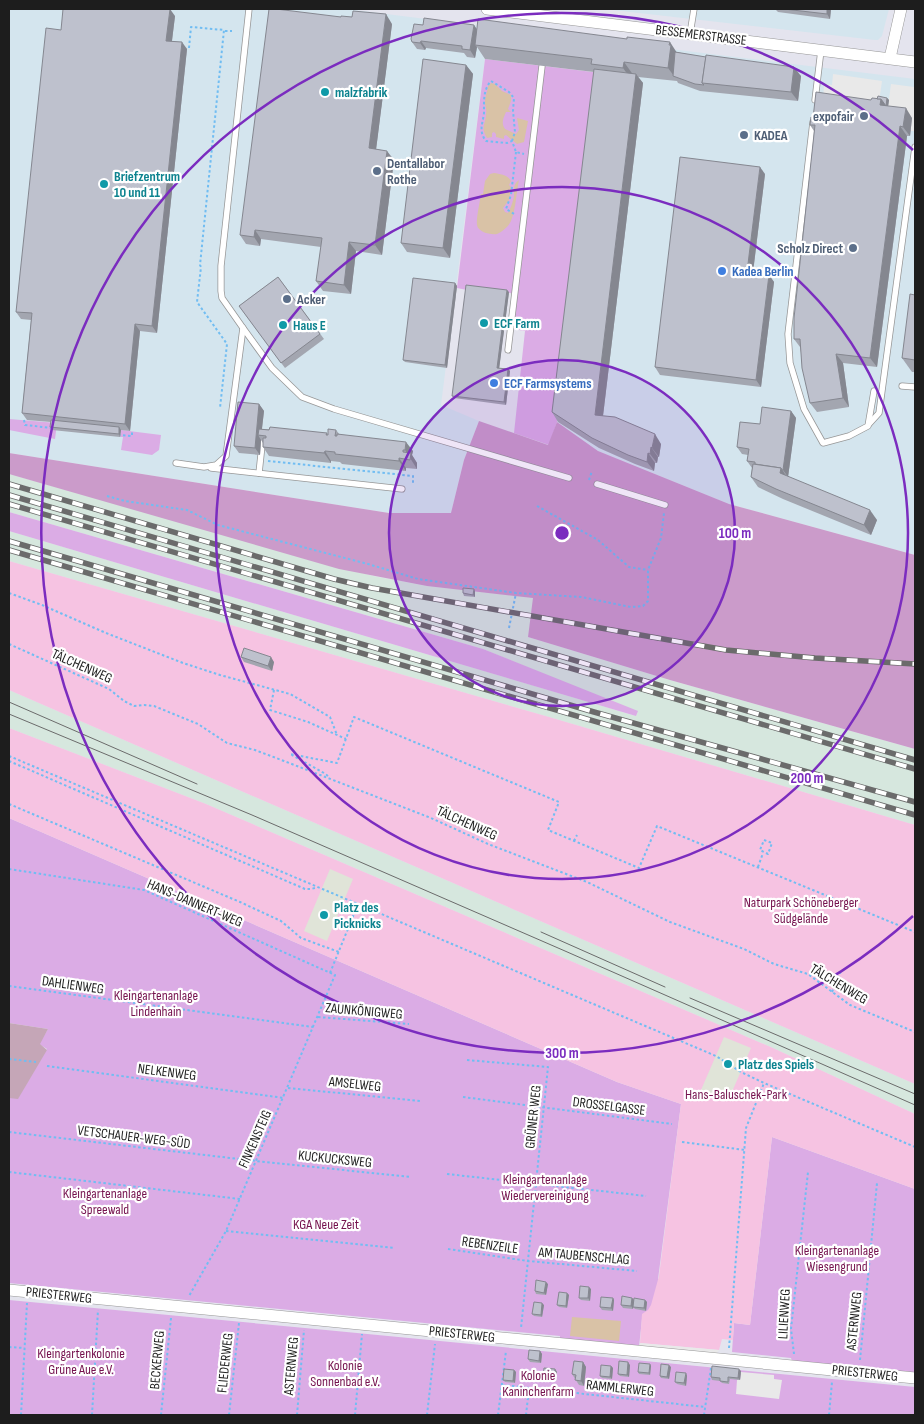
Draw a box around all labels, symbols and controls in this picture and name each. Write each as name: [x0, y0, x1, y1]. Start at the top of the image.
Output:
street label: BESSEMERSTRASSE: [655, 21, 748, 49]
place label: malzfabrik: [335, 84, 387, 101]
marker: malzfabrik: [319, 86, 331, 98]
place label: expofair: [813, 108, 855, 125]
marker: expofair: [858, 110, 870, 122]
place label: KADEA: [754, 127, 788, 144]
marker: KADEA: [738, 129, 750, 141]
place label: Dentallabor Rothe: [387, 155, 445, 188]
marker: Dentallabor Rothe: [371, 165, 383, 177]
place label: Briefzentrum 10 und 11: [114, 168, 180, 201]
marker: Briefzentrum 10 und 11: [98, 178, 110, 190]
place label: Scholz Direct: [777, 240, 843, 257]
marker: Scholz Direct: [847, 242, 859, 254]
place label: Kadea Berlin: [732, 263, 794, 280]
marker: Kadea Berlin: [716, 265, 728, 277]
place label: Acker: [296, 291, 326, 308]
marker: Acker: [281, 293, 293, 305]
place label: ECF Farm: [494, 315, 540, 332]
place label: Haus E: [293, 317, 326, 334]
marker: ECF Farm: [478, 317, 490, 329]
marker: Haus E: [277, 319, 289, 331]
place label: ECF Farmsystems: [504, 375, 592, 392]
marker: ECF Farmsystems: [488, 377, 500, 389]
centre of rings: [553, 524, 571, 542]
text: 100 m: [719, 524, 751, 543]
street label: TÄLCHENWEG: [49, 645, 115, 687]
text: 200 m: [790, 769, 824, 788]
street label: TÄLCHENWEG: [434, 802, 500, 844]
street label: HANS-DANNERT-WEG: [145, 875, 245, 931]
park label: Naturpark Schöneberger Südgelände: [744, 894, 858, 927]
place label: Platz des Picknicks: [334, 899, 381, 932]
marker: Platz des Picknicks: [318, 909, 330, 921]
street label: TÄLCHENWEG: [807, 960, 871, 1008]
street label: DAHLIENWEG: [41, 972, 105, 998]
park label: Kleingartenanlage Lindenhain: [114, 987, 198, 1020]
street label: ZAUNKÖNIGWEG: [325, 999, 403, 1023]
text: 300 m: [545, 1044, 579, 1063]
place label: Platz des Spiels: [738, 1056, 814, 1073]
marker: Platz des Spiels: [722, 1058, 734, 1070]
street label: NELKENWEG: [137, 1060, 197, 1084]
street label: AMSELWEG: [327, 1073, 382, 1095]
street label: GRÜNER WEG: [521, 1084, 545, 1150]
park label: Hans-Baluschek-Park: [685, 1086, 788, 1103]
street label: DROSSELGASSE: [572, 1093, 647, 1119]
street label: FINKENSTEIG: [235, 1107, 275, 1171]
street label: VETSCHAUER-WEG-SÜD: [77, 1122, 191, 1152]
street label: KUCKUCKSWEG: [297, 1147, 373, 1171]
park label: Kleingartenanlage Wiedervereinigung: [501, 1171, 589, 1204]
park label: Kleingartenanlage Spreewald: [63, 1185, 147, 1218]
park label: KGA Neue Zeit: [293, 1216, 359, 1233]
street label: REBENZEILE: [461, 1233, 519, 1257]
park label: Kleingartenanlage Wiesengrund: [795, 1242, 879, 1275]
street label: AM TAUBENSCHLAG: [537, 1243, 630, 1268]
street label: PRIESTERWEG: [25, 1283, 93, 1307]
street label: LILIENWEG: [774, 1288, 794, 1340]
street label: ASTERNWEG: [842, 1291, 866, 1352]
street label: PRIESTERWEG: [428, 1322, 496, 1346]
street label: BECKERWEG: [146, 1330, 168, 1390]
street label: FLIEDERWEG: [213, 1332, 237, 1394]
street label: ASTERNWEG: [280, 1336, 302, 1397]
park label: Kleingartenkolonie Grüne Aue e.V.: [37, 1345, 125, 1378]
park label: Kolonie Sonnenbad e.V.: [310, 1357, 380, 1390]
street label: PRIESTERWEG: [831, 1361, 899, 1385]
park label: Kolonie Kaninchenfarm: [502, 1367, 574, 1400]
street label: RAMMLERWEG: [585, 1376, 655, 1400]

